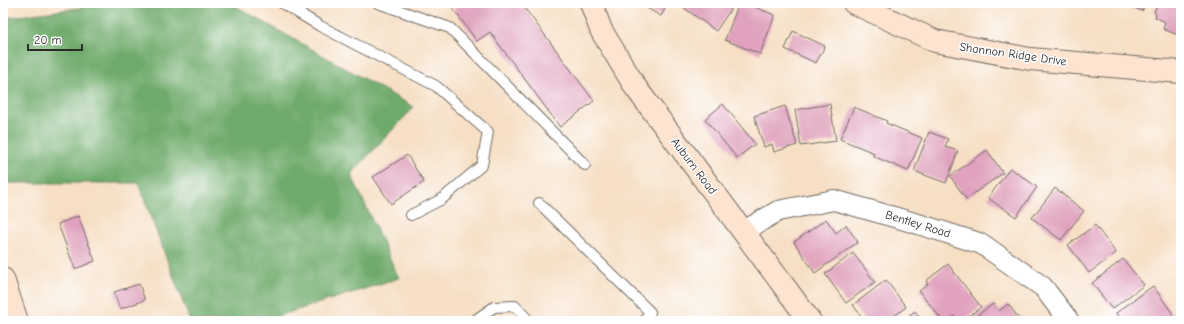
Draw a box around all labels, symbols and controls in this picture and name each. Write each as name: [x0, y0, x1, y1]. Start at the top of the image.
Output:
scale bar: [28, 26, 82, 52]
text: 20 m: [34, 33, 62, 47]
street label: Shannon Ridge Drive: [959, 40, 1067, 68]
street label: Auburn Road: [668, 135, 720, 197]
street label: Bentley Road: [884, 207, 952, 241]

